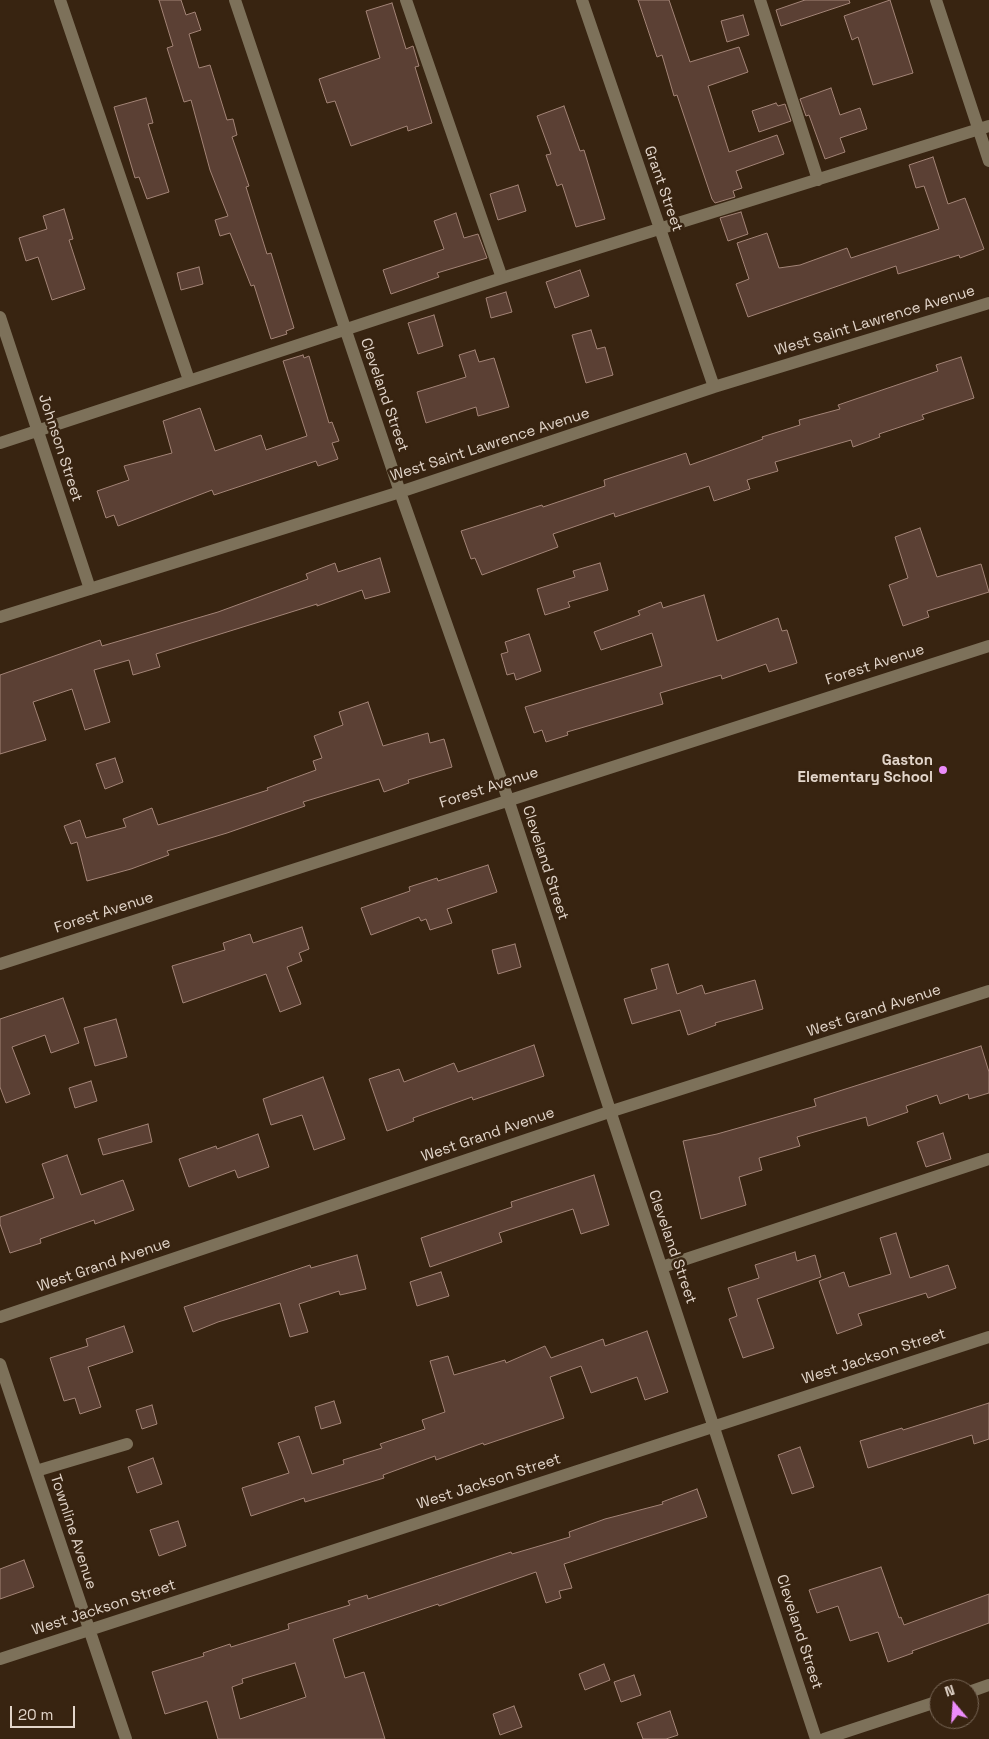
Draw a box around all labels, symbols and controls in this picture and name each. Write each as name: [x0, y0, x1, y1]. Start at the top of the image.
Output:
street label: Grant Street: [640, 144, 686, 234]
street label: West Saint Lawrence Avenue: [773, 282, 977, 360]
street label: Cleveland Street: [356, 336, 412, 454]
street label: Johnson Street: [34, 392, 86, 504]
street label: West Saint Lawrence Avenue: [388, 404, 592, 486]
street label: Forest Avenue: [823, 641, 927, 689]
place label: Gaston Elementary School: [798, 752, 933, 787]
street label: Forest Avenue: [437, 764, 541, 812]
marker: Gaston Elementary School: [937, 764, 949, 776]
street label: Cleveland Street: [518, 803, 572, 923]
street label: Forest Avenue: [52, 889, 156, 937]
street label: West Grand Avenue: [805, 981, 943, 1041]
street label: West Grand Avenue: [419, 1104, 557, 1166]
street label: Cleveland Street: [644, 1188, 700, 1306]
street label: West Grand Avenue: [35, 1234, 173, 1296]
street label: West Jackson Street: [800, 1325, 948, 1389]
street label: West Jackson Street: [415, 1450, 563, 1514]
street label: Townline Avenue: [46, 1472, 100, 1592]
street label: Cleveland Street: [772, 1572, 826, 1692]
street label: West Jackson Street: [30, 1576, 178, 1640]
north arrow: [929, 1679, 979, 1729]
text: N: [942, 1681, 957, 1701]
scale bar: [12, 1696, 78, 1728]
text: 20 m: [18, 1705, 53, 1724]

